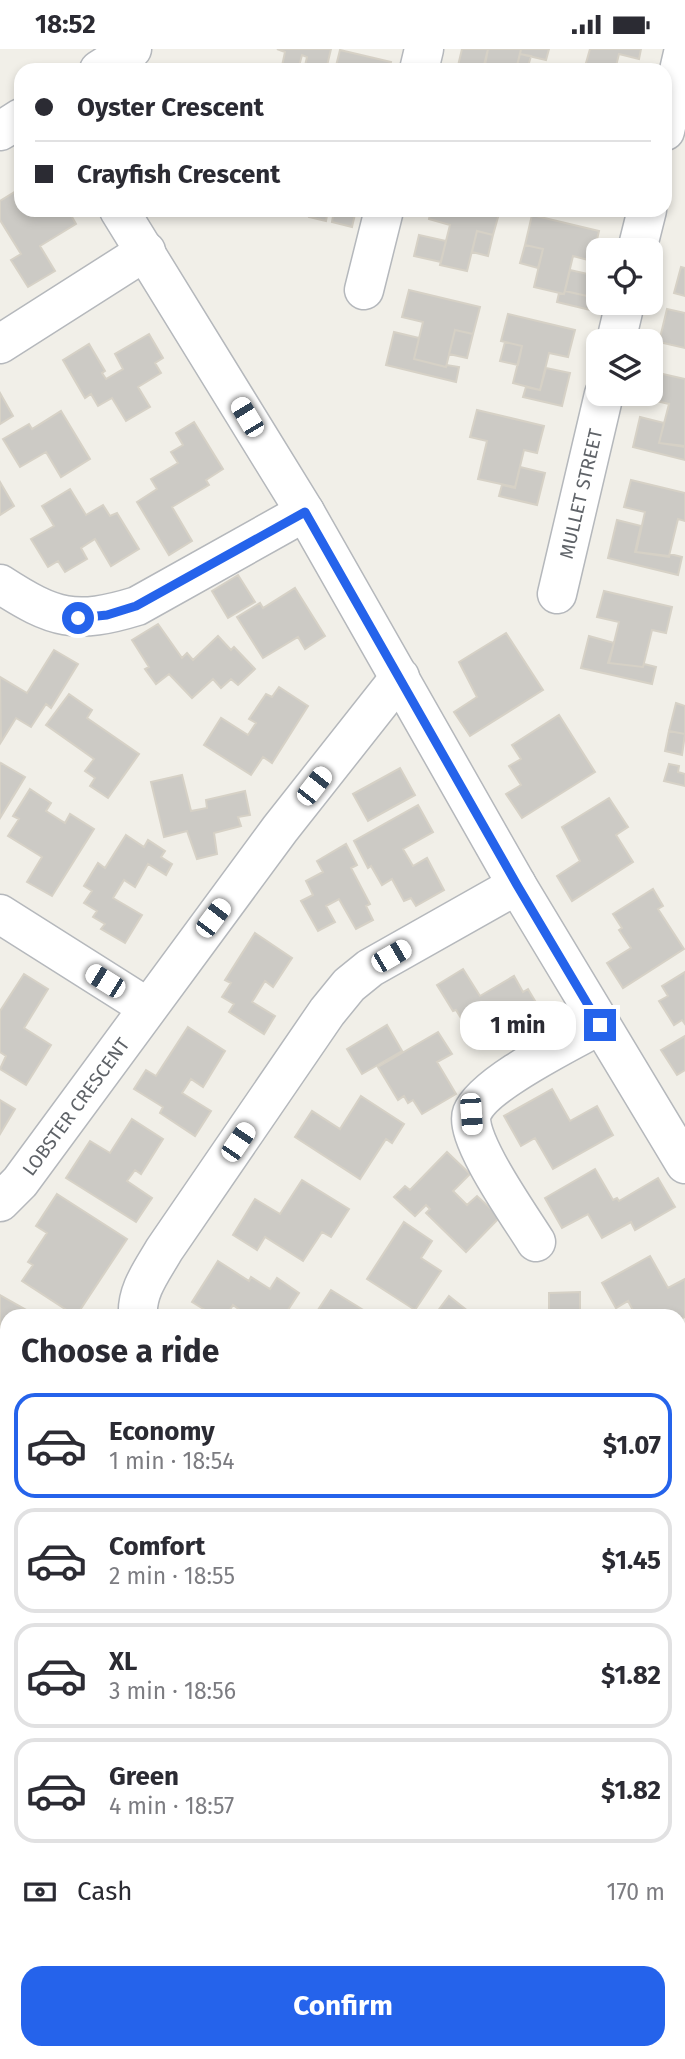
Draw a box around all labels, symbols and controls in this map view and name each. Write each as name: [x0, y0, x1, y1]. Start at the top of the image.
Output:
text: 18:52: [35, 9, 96, 40]
text: Oyster Crescent: [77, 92, 264, 123]
text: Crayfish Crescent: [77, 159, 280, 190]
map controls: [586, 238, 663, 406]
button: locate: [586, 238, 663, 315]
button: layers: [586, 329, 663, 406]
car: [228, 394, 267, 440]
street label: MULLET STREET: [555, 426, 607, 561]
route start: [62, 602, 94, 634]
car: [293, 763, 336, 809]
car: [192, 895, 235, 941]
car: [368, 936, 415, 976]
car: [82, 961, 129, 1001]
callout: 1 min: [460, 1000, 576, 1049]
route end: [584, 1009, 616, 1041]
text: 1 min: [490, 1011, 546, 1039]
street label: LOBSTER CRESCENT: [18, 1033, 134, 1180]
car: [460, 1092, 483, 1136]
car: [218, 1119, 259, 1165]
text: Choose a ride: [21, 1332, 219, 1370]
icon: car: [25, 1414, 88, 1477]
text: Economy: [109, 1416, 215, 1447]
text: $1.07: [603, 1430, 661, 1461]
text: 1 min · 18:54: [109, 1447, 234, 1475]
icon: car: [25, 1529, 88, 1592]
text: Comfort: [109, 1531, 205, 1562]
text: $1.45: [602, 1545, 661, 1576]
text: 2 min · 18:55: [109, 1562, 235, 1590]
icon: car: [25, 1644, 88, 1707]
text: XL: [109, 1646, 137, 1677]
text: $1.82: [601, 1660, 661, 1691]
text: 3 min · 18:56: [109, 1677, 236, 1705]
icon: car: [25, 1759, 88, 1822]
text: Green: [109, 1761, 179, 1792]
text: $1.82: [601, 1775, 661, 1806]
text: 4 min · 18:57: [109, 1792, 234, 1820]
icon: cash: [21, 1873, 59, 1911]
text: Cash: [77, 1876, 133, 1907]
text: 170 m: [606, 1878, 665, 1906]
button: Confirm: [21, 1966, 665, 2046]

